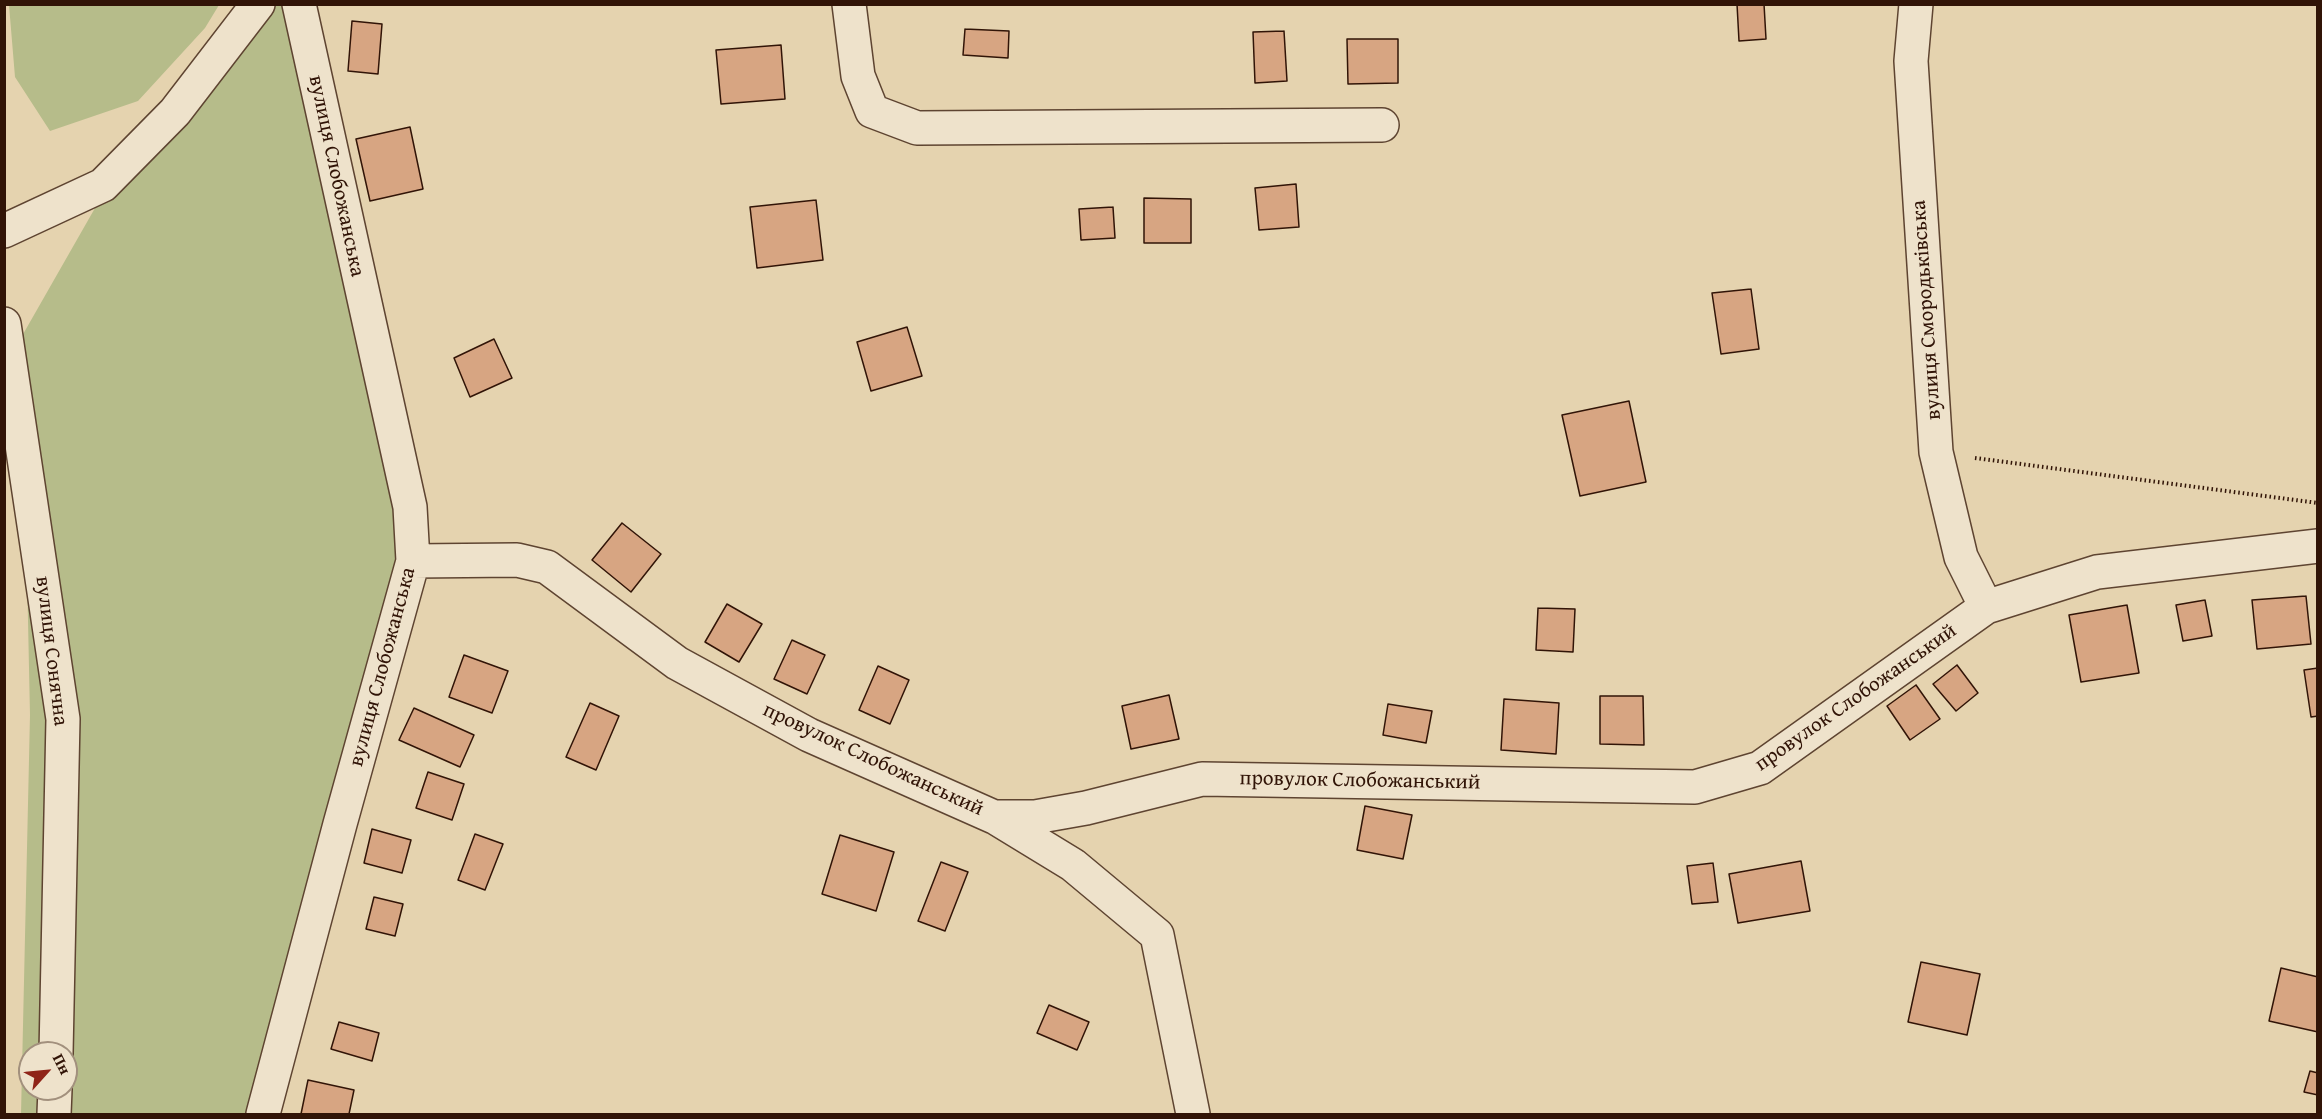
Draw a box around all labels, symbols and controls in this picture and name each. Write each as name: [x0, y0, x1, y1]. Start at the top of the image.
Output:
street label: вулиця Слобожанська: [302, 73, 370, 279]
street label: вулиця Смородьківська: [1907, 199, 1947, 421]
street label: вулиця Слобожанська: [344, 565, 422, 769]
street label: вулиця Сонячна: [29, 575, 73, 727]
street label: провулок Слобожанський: [1750, 619, 1962, 777]
street label: провулок Слобожанський: [759, 698, 987, 822]
street label: провулок Слобожанський: [1239, 766, 1481, 796]
north arrow: [18, 1041, 78, 1101]
text: Пн: [47, 1049, 78, 1078]

